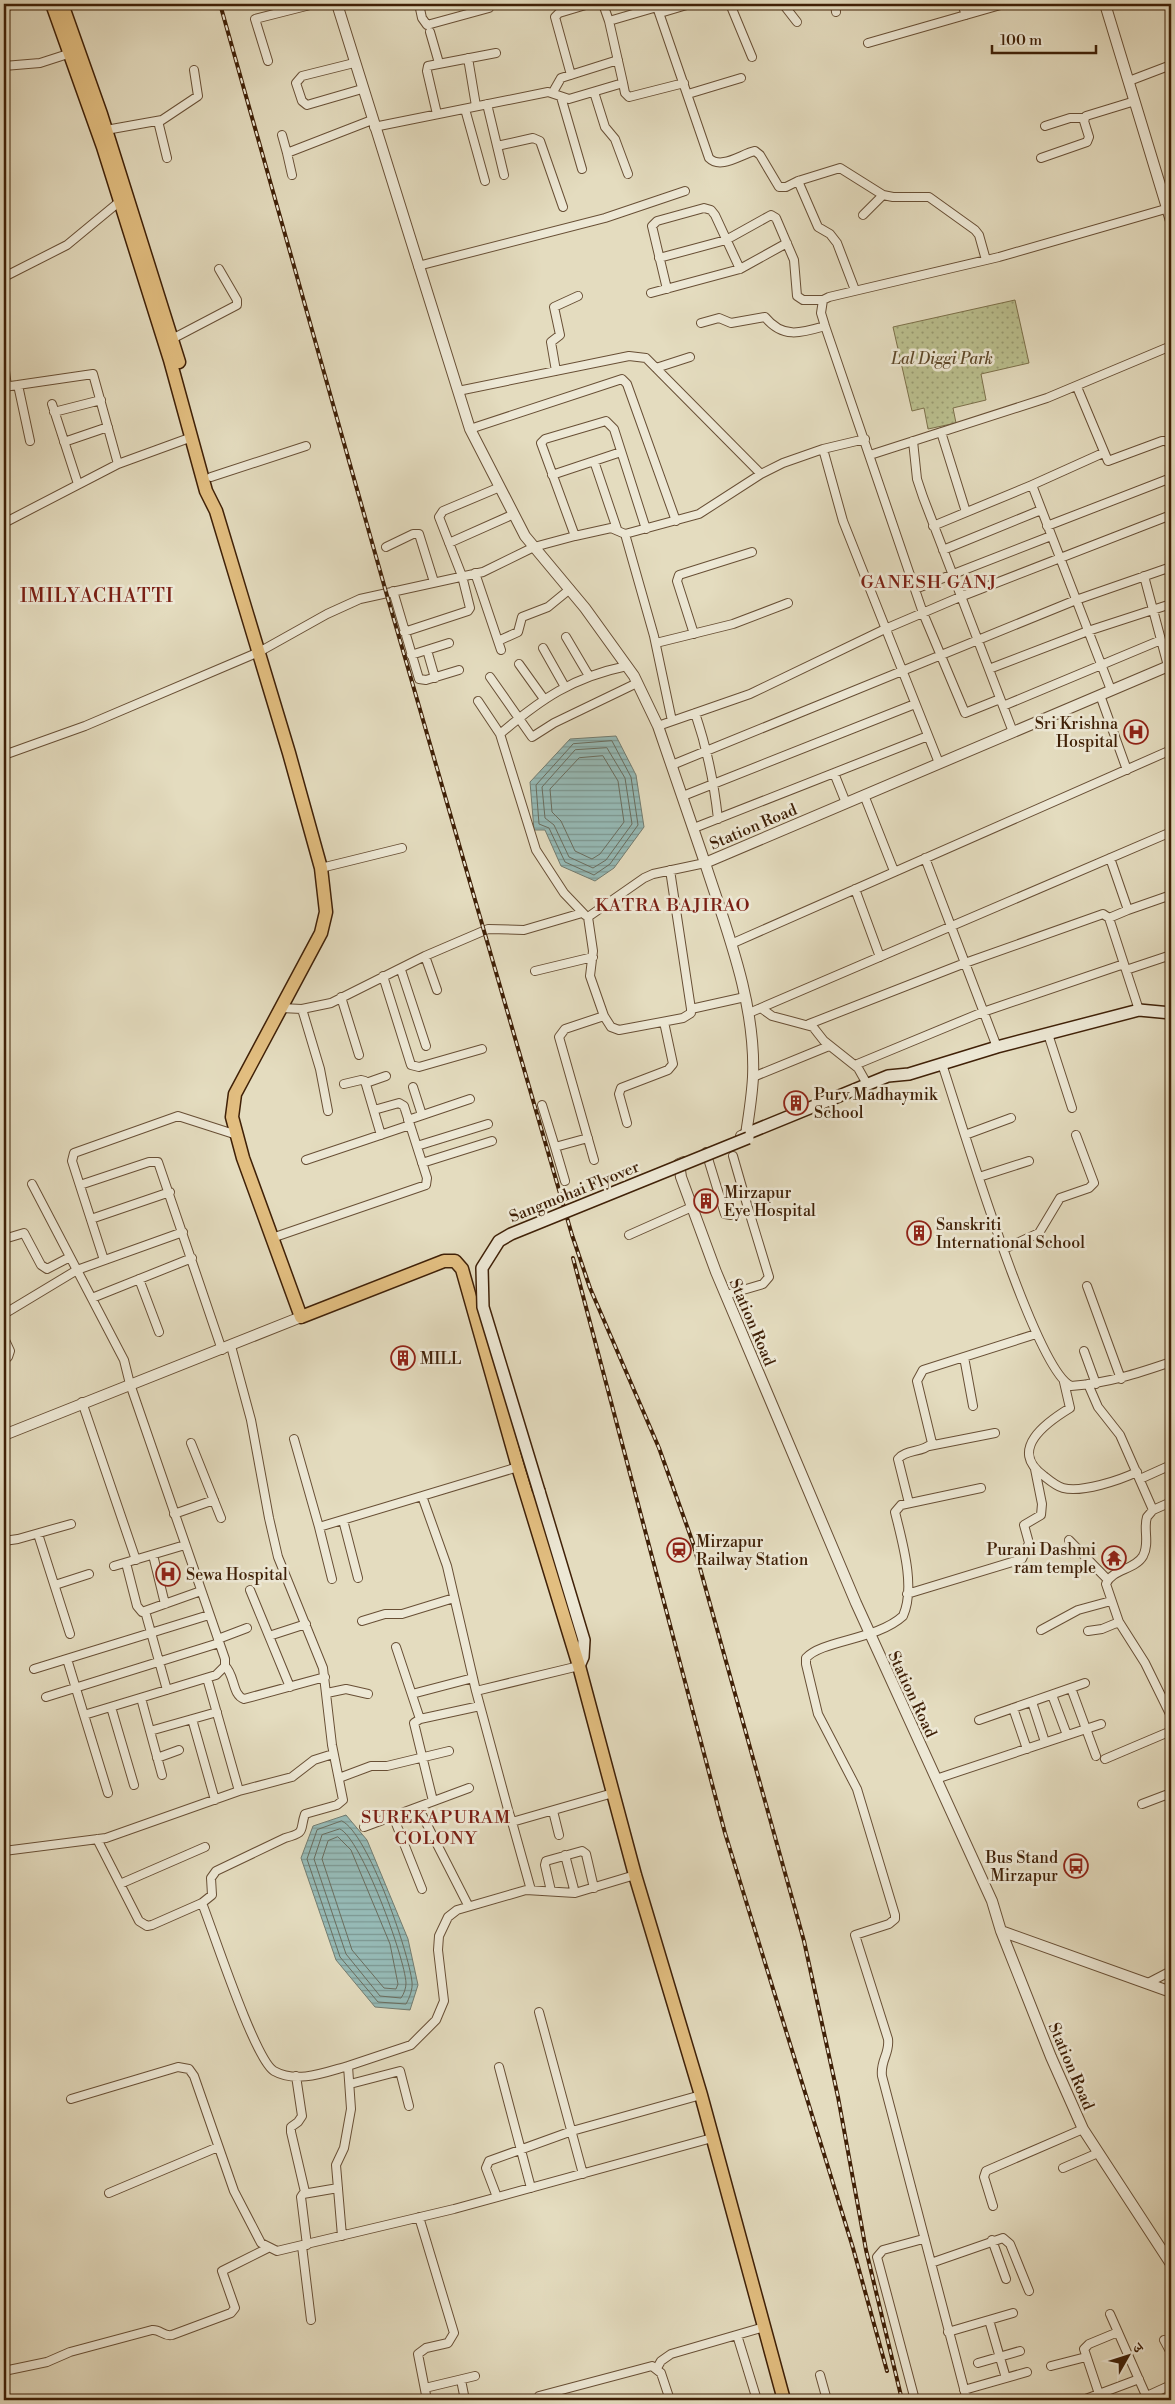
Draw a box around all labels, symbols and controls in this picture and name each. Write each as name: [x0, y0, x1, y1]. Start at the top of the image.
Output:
scale bar: [992, 22, 1096, 54]
text: 100 m: [1000, 31, 1042, 50]
park label: Lal Diggi Park: [890, 349, 993, 369]
district label: GANESH GANJ: [861, 571, 997, 594]
district label: IMILYACHATTI: [20, 584, 174, 608]
place label: Sri Krishna Hospital: [1035, 714, 1119, 752]
hospital icon: Sri Krishna Hospital: [1123, 719, 1149, 745]
street label: Station Road: [707, 800, 800, 854]
district label: KATRA BAJIRAO: [595, 894, 751, 917]
place label: Purv Madhaymik School: [814, 1085, 939, 1123]
building icon: Purv Madhaymik School: [783, 1090, 809, 1116]
street label: Sangmohai Flyover: [506, 1157, 642, 1227]
place label: Mirzapur Eye Hospital: [724, 1183, 816, 1221]
building icon: Mirzapur Eye Hospital: [693, 1188, 719, 1214]
place label: Sanskriti International School: [936, 1215, 1085, 1253]
building icon: Sanskriti International School: [906, 1220, 932, 1246]
street label: Station Road: [725, 1276, 779, 1369]
building icon: MILL: [390, 1345, 416, 1371]
place label: MILL: [420, 1349, 462, 1369]
place label: Mirzapur Railway Station: [696, 1532, 809, 1570]
station icon: Mirzapur Railway Station: [666, 1537, 692, 1563]
place label: Purani Dashmi ram temple: [986, 1540, 1096, 1578]
temple icon: Purani Dashmi ram temple: [1101, 1545, 1127, 1571]
hospital icon: Sewa Hospital: [155, 1561, 181, 1587]
place label: Sewa Hospital: [186, 1565, 288, 1585]
street label: Station Road: [883, 1648, 941, 1741]
district label: SUREKAPURAM COLONY: [361, 1806, 511, 1850]
place label: Bus Stand Mirzapur: [985, 1848, 1058, 1886]
bus stop icon: Bus Stand Mirzapur: [1063, 1853, 1089, 1879]
street label: Station Road: [1044, 2020, 1098, 2113]
north arrow: [1102, 2332, 1152, 2382]
text: उ: [1127, 2339, 1147, 2358]

